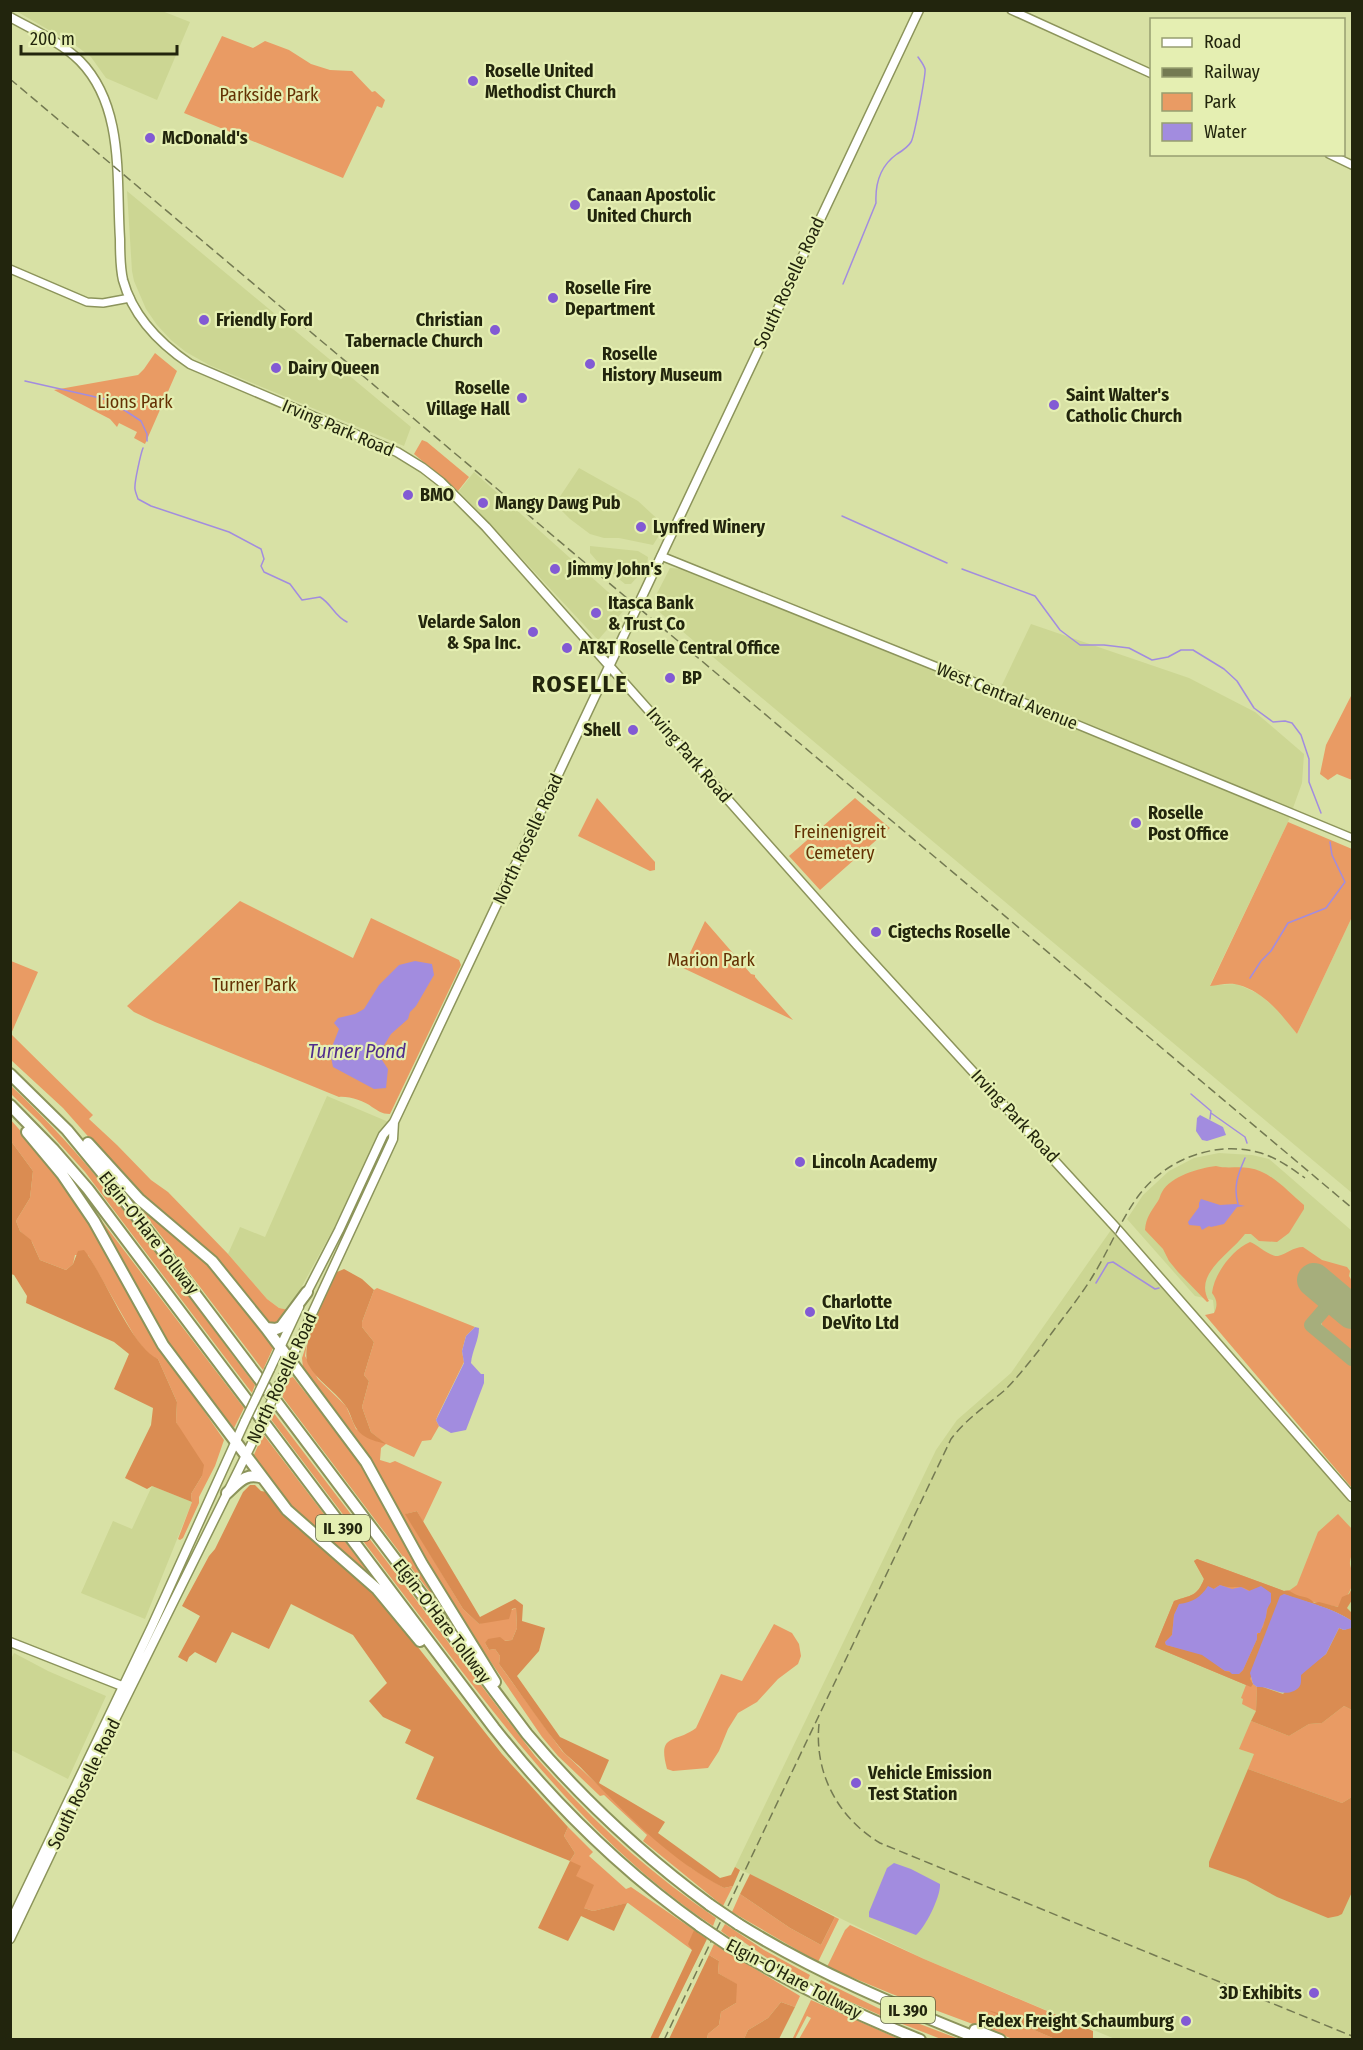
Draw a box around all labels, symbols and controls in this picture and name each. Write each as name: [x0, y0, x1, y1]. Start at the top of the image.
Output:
scale bar: [21, 18, 177, 56]
legend: [1150, 18, 1345, 156]
text: 200 m: [30, 28, 75, 50]
text: Road: [1204, 31, 1241, 53]
place label: Roselle United Methodist Church: [485, 60, 616, 103]
text: Railway: [1204, 61, 1260, 83]
marker: Roselle United Methodist Church: [466, 74, 480, 88]
park label: Parkside Park: [220, 84, 319, 106]
text: Park: [1204, 91, 1237, 113]
text: Water: [1204, 121, 1247, 143]
place label: McDonald's: [162, 127, 248, 149]
marker: McDonald's: [143, 131, 157, 145]
place label: Canaan Apostolic United Church: [587, 184, 716, 227]
marker: Canaan Apostolic United Church: [568, 198, 582, 212]
street label: South Roselle Road: [749, 214, 829, 352]
place label: Roselle Fire Department: [565, 277, 656, 320]
marker: Roselle Fire Department: [546, 291, 560, 305]
place label: Friendly Ford: [216, 309, 313, 331]
place label: Christian Tabernacle Church: [345, 309, 483, 352]
marker: Friendly Ford: [197, 313, 211, 327]
marker: Christian Tabernacle Church: [488, 323, 502, 337]
place label: Roselle History Museum: [602, 343, 722, 386]
place label: Dairy Queen: [288, 357, 379, 379]
marker: Roselle History Museum: [583, 357, 597, 371]
marker: Dairy Queen: [269, 361, 283, 375]
place label: Roselle Village Hall: [426, 377, 510, 420]
place label: Saint Walter's Catholic Church: [1066, 384, 1182, 427]
park label: Lions Park: [97, 391, 173, 413]
marker: Roselle Village Hall: [515, 391, 529, 405]
street label: Irving Park Road: [279, 395, 397, 461]
marker: Saint Walter's Catholic Church: [1047, 398, 1061, 412]
place label: BMO: [420, 484, 454, 506]
marker: BMO: [401, 488, 415, 502]
place label: Mangy Dawg Pub: [495, 492, 621, 514]
marker: Mangy Dawg Pub: [476, 496, 490, 510]
place label: Lynfred Winery: [653, 516, 765, 538]
marker: Lynfred Winery: [634, 520, 648, 534]
place label: Jimmy John's: [566, 558, 662, 580]
marker: Jimmy John's: [548, 562, 562, 576]
place label: Itasca Bank & Trust Co: [608, 592, 695, 635]
marker: Itasca Bank & Trust Co: [589, 606, 603, 620]
place label: Velarde Salon & Spa Inc.: [417, 611, 521, 654]
marker: Velarde Salon & Spa Inc.: [526, 625, 540, 639]
place label: AT&T Roselle Central Office: [578, 637, 780, 659]
marker: AT&T Roselle Central Office: [560, 641, 574, 655]
street label: West Central Avenue: [933, 658, 1081, 734]
place label: BP: [682, 667, 702, 689]
district label: ROSELLE: [532, 670, 628, 698]
marker: BP: [663, 671, 677, 685]
street label: Irving Park Road: [642, 703, 736, 807]
place label: Shell: [583, 719, 621, 741]
marker: Shell: [626, 723, 640, 737]
street label: North Roselle Road: [488, 770, 568, 908]
place label: Roselle Post Office: [1148, 802, 1229, 845]
marker: Roselle Post Office: [1129, 816, 1143, 830]
park label: Freinenigreit Cemetery: [794, 821, 886, 864]
place label: Cigtechs Roselle: [888, 921, 1010, 943]
marker: Cigtechs Roselle: [869, 925, 883, 939]
park label: Marion Park: [667, 949, 755, 971]
park label: Turner Park: [212, 974, 297, 996]
water label: Turner Pond: [308, 1039, 407, 1063]
street label: Irving Park Road: [966, 1065, 1064, 1167]
place label: Lincoln Academy: [812, 1151, 938, 1173]
marker: Lincoln Academy: [793, 1155, 807, 1169]
street label: Elgin-O'Hare Tollway: [94, 1167, 204, 1299]
place label: Charlotte DeVito Ltd: [822, 1291, 899, 1334]
marker: Charlotte DeVito Ltd: [803, 1305, 817, 1319]
street label: North Roselle Road: [242, 1309, 322, 1447]
road number: IL 390: [316, 1515, 370, 1541]
street label: Elgin-O'Hare Tollway: [388, 1554, 496, 1688]
street label: South Roselle Road: [43, 1715, 125, 1853]
place label: Vehicle Emission Test Station: [867, 1762, 992, 1805]
marker: Vehicle Emission Test Station: [849, 1776, 863, 1790]
street label: Elgin-O'Hare Tollway: [723, 1934, 865, 2024]
place label: 3D Exhibits: [1218, 1982, 1302, 2004]
marker: 3D Exhibits: [1307, 1986, 1321, 2000]
road number: IL 390: [881, 1997, 935, 2023]
place label: Fedex Freight Schaumburg: [978, 2010, 1174, 2032]
marker: Fedex Freight Schaumburg: [1179, 2014, 1193, 2028]

